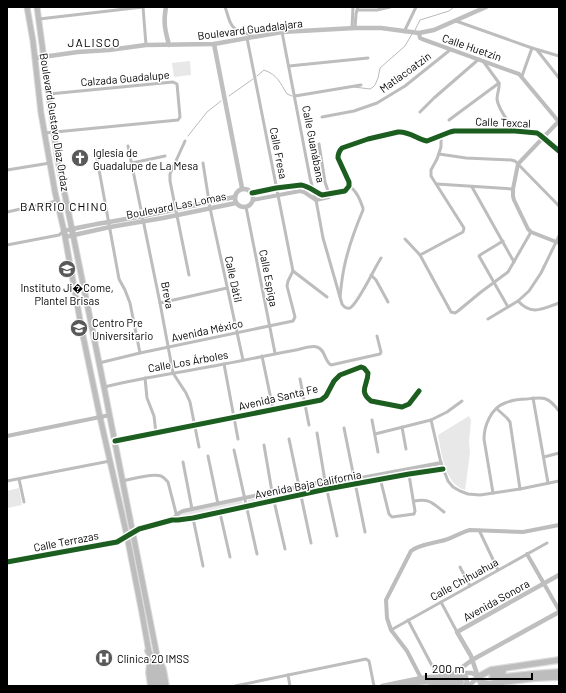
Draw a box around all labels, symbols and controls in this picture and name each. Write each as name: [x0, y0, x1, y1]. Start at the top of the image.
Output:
street label: Boulevard Guadalajara: [197, 16, 303, 42]
street label: Calle Huetzin: [441, 31, 503, 63]
district label: JALISCO: [68, 35, 120, 49]
street label: Matlacoatzin: [377, 49, 433, 95]
street label: Boulevard Gustavo Díaz Ordaz: [38, 52, 72, 192]
street label: Calzada Guadalupe: [80, 68, 170, 88]
street label: Calle Guanábana: [300, 104, 328, 184]
street label: Calle Texcal: [475, 115, 531, 129]
street label: Calle Fresa: [268, 126, 290, 180]
place label: Iglesia de Guadalupe de La Mesa: [93, 146, 198, 172]
church icon: Iglesia de Guadalupe de La Mesa: [70, 148, 90, 168]
street label: Boulevard Las Lomas: [125, 189, 227, 221]
district label: BARRIO CHINO: [20, 199, 108, 213]
street label: Calle Espiga: [257, 248, 281, 308]
street label: Calle Dátil: [223, 255, 245, 303]
school or university icon: Instituto Ji�Come, Plantel Brisas: [57, 259, 77, 279]
street label: Breva: [159, 280, 177, 310]
place label: Instituto Ji�Come, Plantel Brisas: [20, 281, 114, 307]
place label: Centro Pre Universitario: [92, 316, 153, 342]
street label: Avenida México: [170, 316, 244, 344]
school or university icon: Centro Pre Universitario: [69, 318, 89, 338]
street label: Calle Los Árboles: [147, 348, 229, 374]
street label: Avenida Santa Fe: [237, 381, 319, 412]
street label: Avenida Baja California: [254, 467, 362, 501]
street label: Calle Terrazas: [32, 528, 100, 554]
street label: Calle Chihuahua: [428, 555, 500, 603]
street label: Avenida Sonora: [461, 576, 531, 624]
hospital icon: Clinica 20 IMSS: [94, 648, 114, 668]
place label: Clinica 20 IMSS: [117, 652, 189, 665]
scale bar: [426, 655, 532, 681]
text: 200 m: [432, 661, 464, 675]

